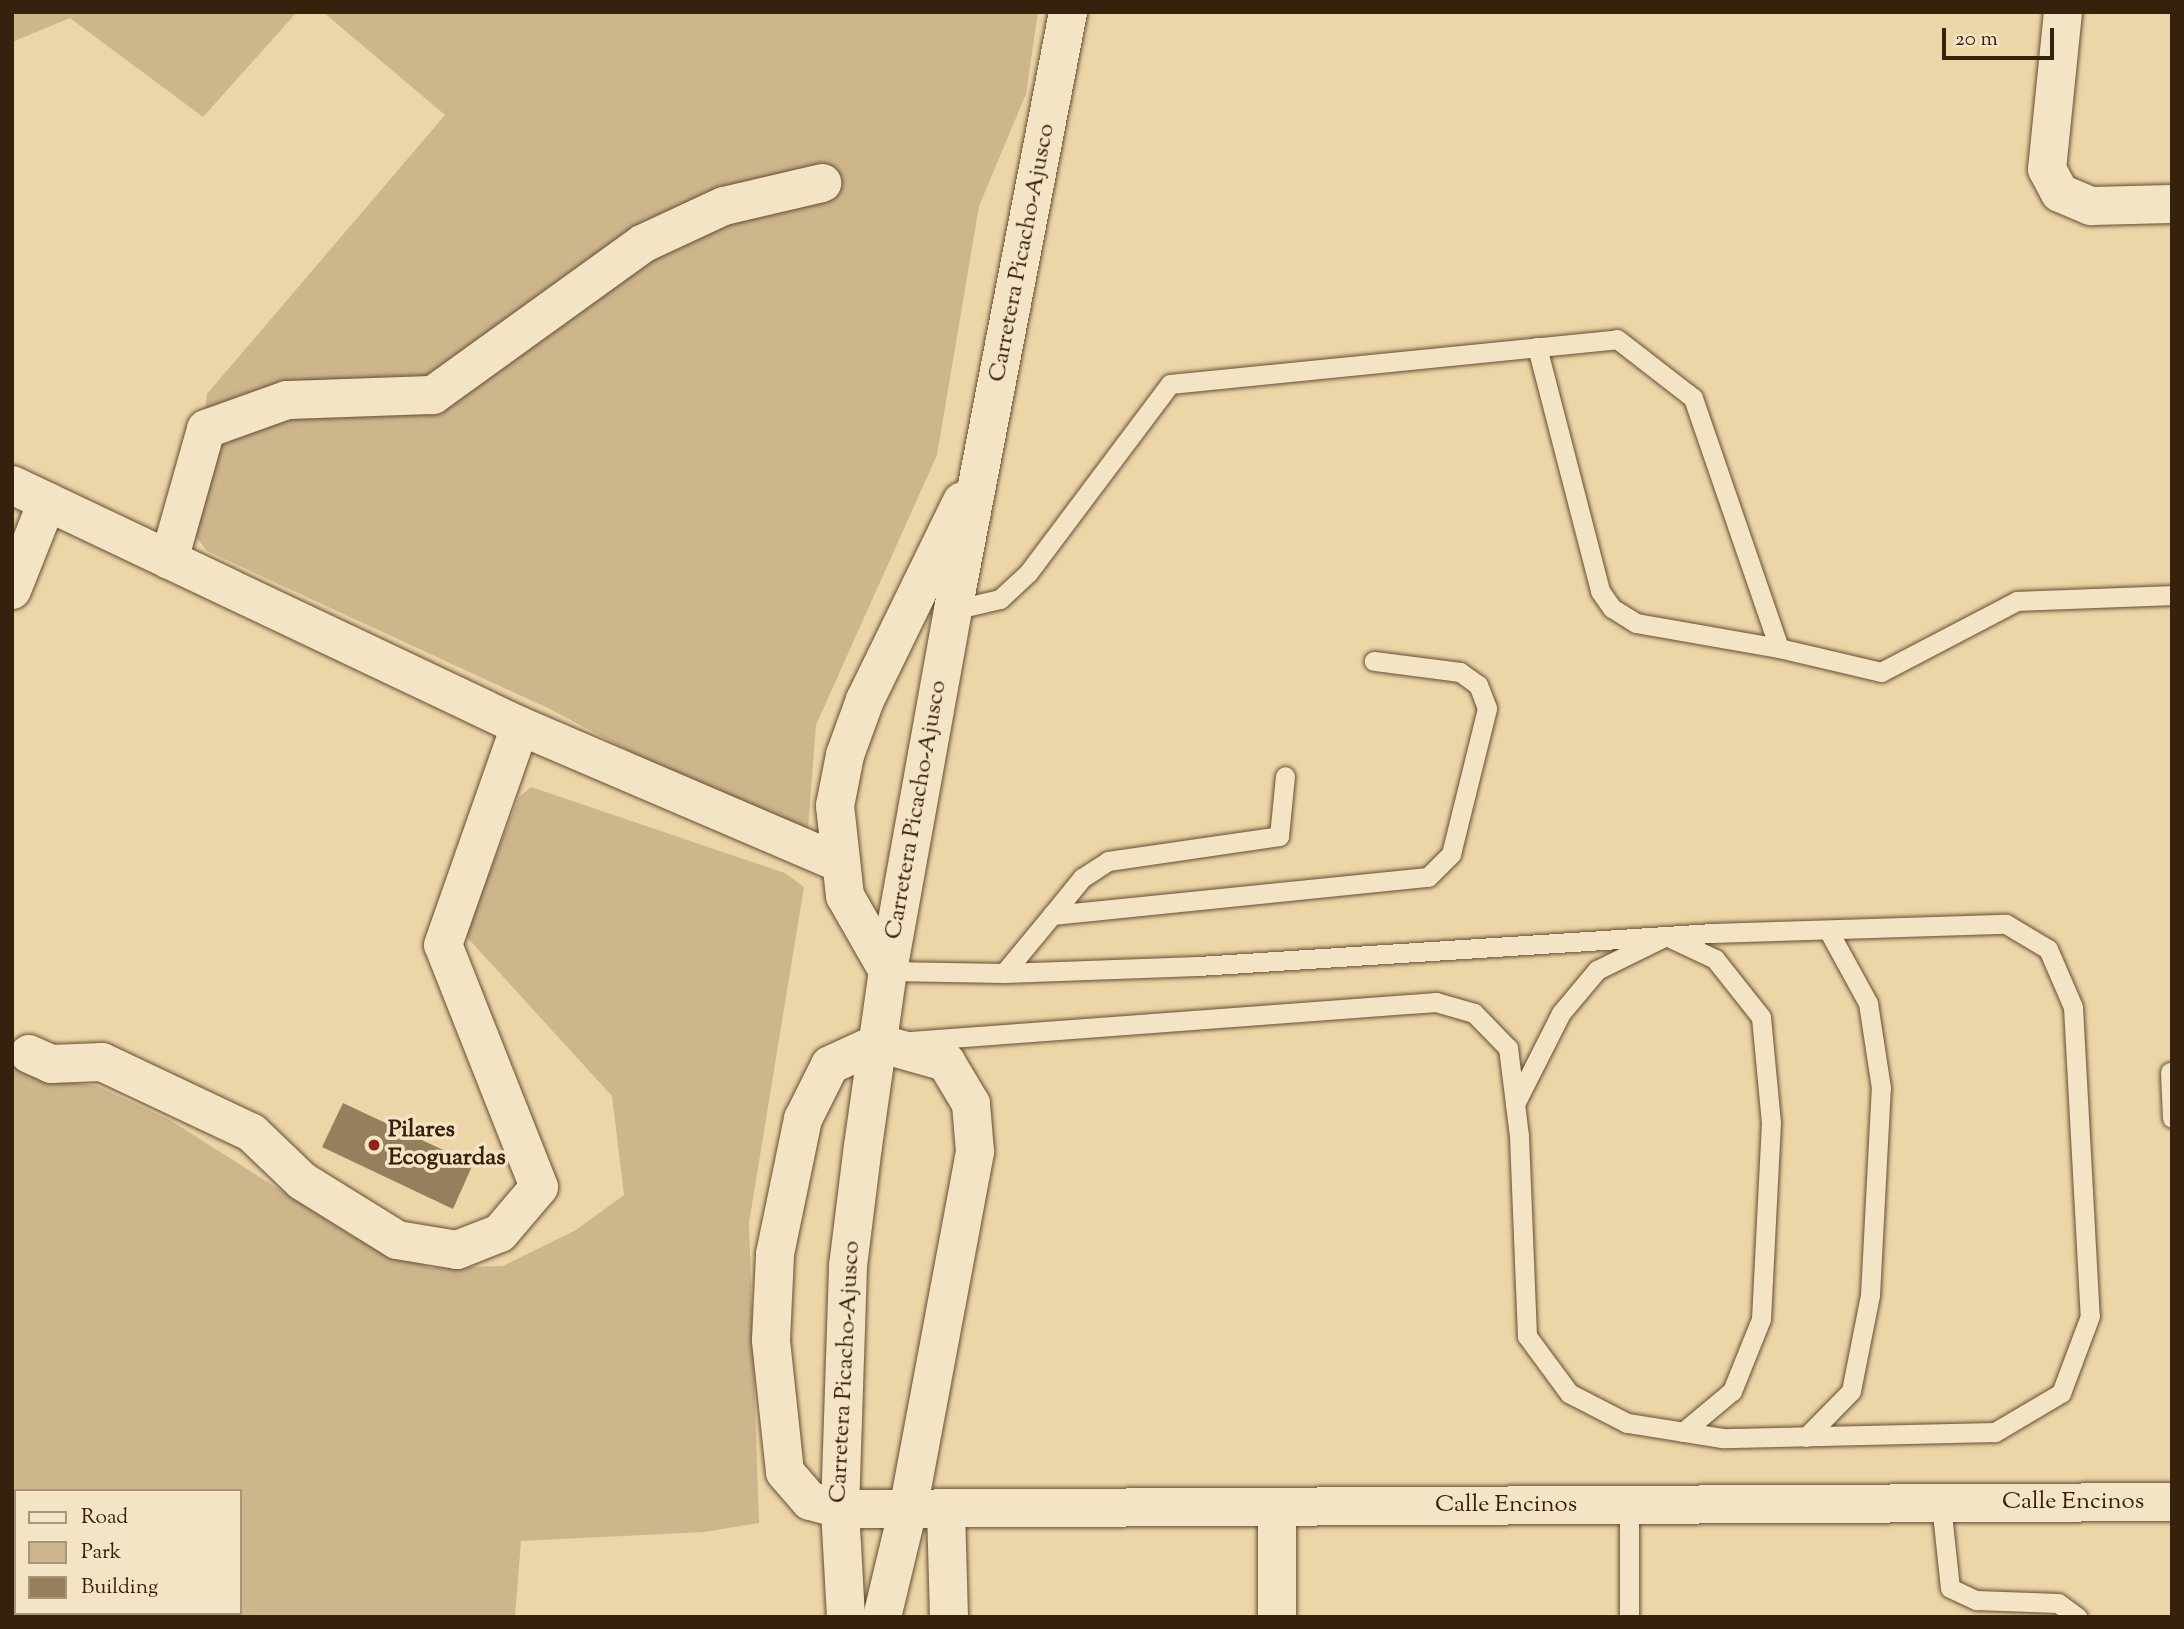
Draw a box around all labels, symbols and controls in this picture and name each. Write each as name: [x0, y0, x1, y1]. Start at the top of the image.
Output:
scale bar: [1946, 14, 2058, 58]
text: 20 m: [1955, 25, 1998, 55]
street label: Carretera Picacho-Ajusco: [984, 121, 1062, 385]
street label: Carretera Picacho-Ajusco: [880, 678, 954, 942]
place label: Pilares Ecoguardas: [388, 1117, 506, 1173]
marker: Pilares Ecoguardas: [366, 1137, 382, 1153]
street label: Carretera Picacho-Ajusco: [825, 1240, 867, 1504]
legend: [14, 1489, 242, 1615]
street label: Calle Encinos: [2002, 1489, 2144, 1517]
street label: Calle Encinos: [1435, 1492, 1577, 1520]
text: Road: [81, 1503, 128, 1533]
text: Park: [81, 1538, 121, 1568]
text: Building: [81, 1573, 158, 1603]

